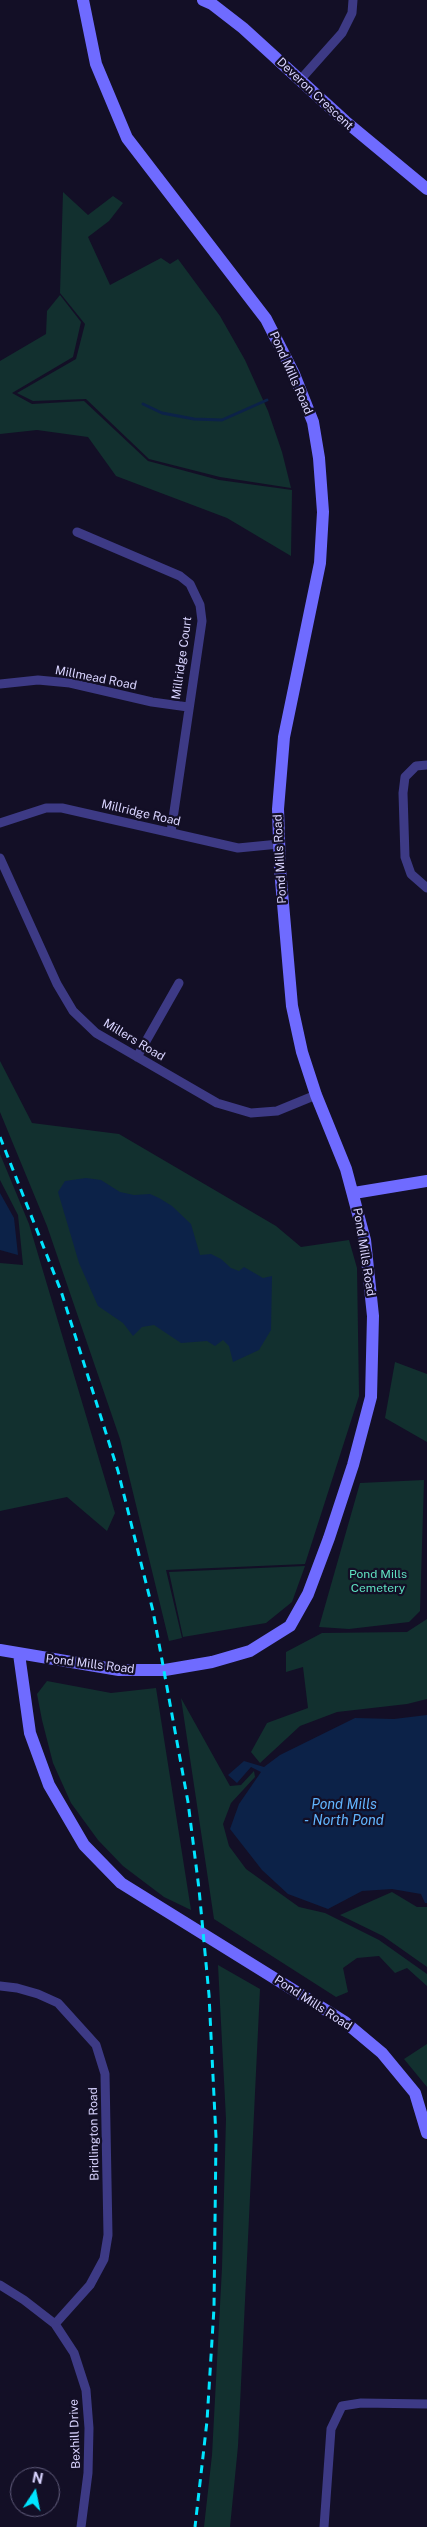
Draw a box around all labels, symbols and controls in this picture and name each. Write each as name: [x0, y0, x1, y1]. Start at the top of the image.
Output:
street label: Deveron Crescent: [274, 55, 356, 133]
street label: Pond Mills Road: [266, 329, 316, 417]
street label: Millridge Court: [169, 616, 195, 700]
street label: Millmead Road: [54, 663, 138, 693]
street label: Millridge Road: [100, 797, 182, 829]
street label: Pond Mills Road: [270, 814, 290, 904]
street label: Millers Road: [101, 1016, 167, 1064]
street label: Pond Mills Road: [350, 1207, 378, 1297]
park label: Pond Mills Cemetery: [349, 1567, 407, 1595]
street label: Pond Mills Road: [45, 1651, 135, 1677]
water label: Pond Mills - North Pond: [304, 1797, 384, 1830]
street label: Pond Mills Road: [272, 1973, 354, 2033]
street label: Bridlington Road: [86, 2087, 102, 2181]
street label: Bexhill Drive: [67, 2399, 83, 2469]
north arrow: [10, 2467, 60, 2517]
text: N: [31, 2469, 45, 2487]

